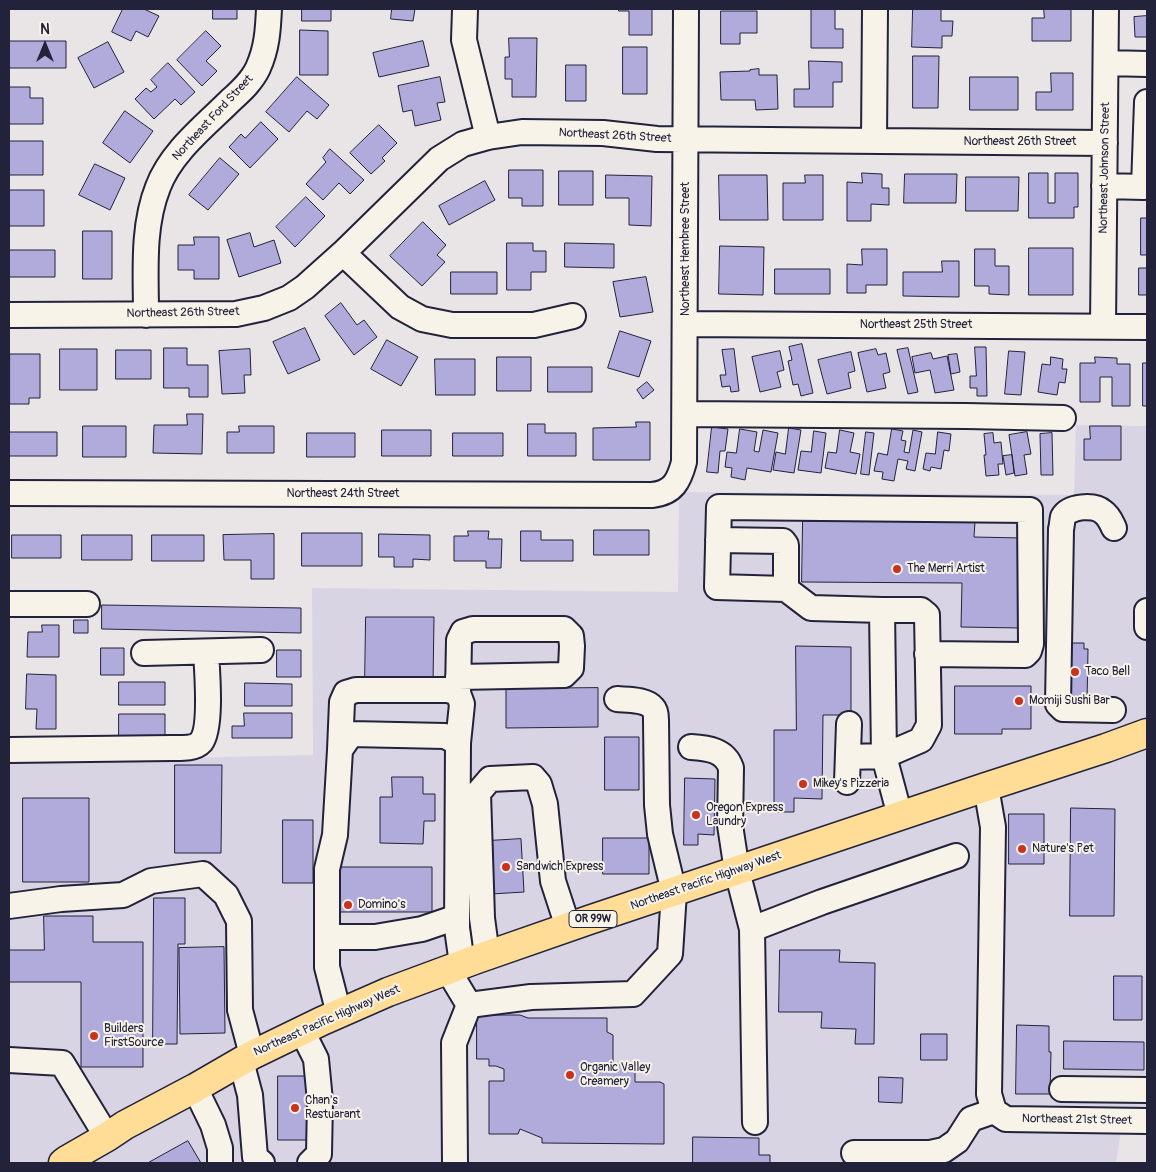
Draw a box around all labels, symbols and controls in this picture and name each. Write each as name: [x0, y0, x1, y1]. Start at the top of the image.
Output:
north arrow: [20, 20, 70, 70]
text: N: [40, 21, 50, 38]
street label: Northeast Ford Street: [170, 72, 256, 164]
street label: Northeast Johnson Street: [1097, 102, 1113, 234]
street label: Northeast 26th Street: [558, 126, 672, 146]
street label: Northeast 26th Street: [964, 135, 1076, 149]
street label: Northeast Hembree Street: [679, 182, 693, 316]
street label: Northeast 26th Street: [126, 305, 240, 321]
street label: Northeast 25th Street: [860, 318, 972, 332]
street label: Northeast 24th Street: [287, 487, 399, 501]
place label: The Merri Artist: [907, 562, 985, 576]
marker: The Merri Artist: [891, 563, 903, 575]
place label: Taco Bell: [1085, 665, 1130, 679]
marker: Taco Bell: [1069, 666, 1081, 678]
place label: Momiji Sushi Bar: [1029, 694, 1110, 708]
marker: Momiji Sushi Bar: [1013, 695, 1025, 707]
place label: Mikey's Pizzeria: [813, 777, 889, 791]
marker: Mikey's Pizzeria: [797, 778, 809, 790]
place label: Oregon Express Laundry: [706, 801, 783, 829]
marker: Oregon Express Laundry: [690, 809, 702, 821]
place label: Nature's Pet: [1032, 842, 1094, 856]
marker: Nature's Pet: [1016, 843, 1028, 855]
street label: Northeast Pacific Highway West: [629, 848, 783, 914]
place label: Sandwich Express: [516, 860, 603, 874]
marker: Sandwich Express: [500, 861, 512, 873]
place label: Domino's: [358, 898, 405, 912]
marker: Domino's: [342, 899, 354, 911]
road number: OR 99W: [569, 911, 617, 928]
street label: Northeast Pacific Highway West: [252, 982, 402, 1060]
place label: Builders FirstSource: [104, 1022, 164, 1050]
marker: Builders FirstSource: [88, 1030, 100, 1042]
place label: Organic Valley Creamery: [580, 1061, 650, 1089]
marker: Organic Valley Creamery: [564, 1069, 576, 1081]
place label: Chan's Restuarant: [305, 1094, 361, 1122]
marker: Chan's Restuarant: [289, 1102, 301, 1114]
street label: Northeast 21st Street: [1022, 1112, 1132, 1128]

